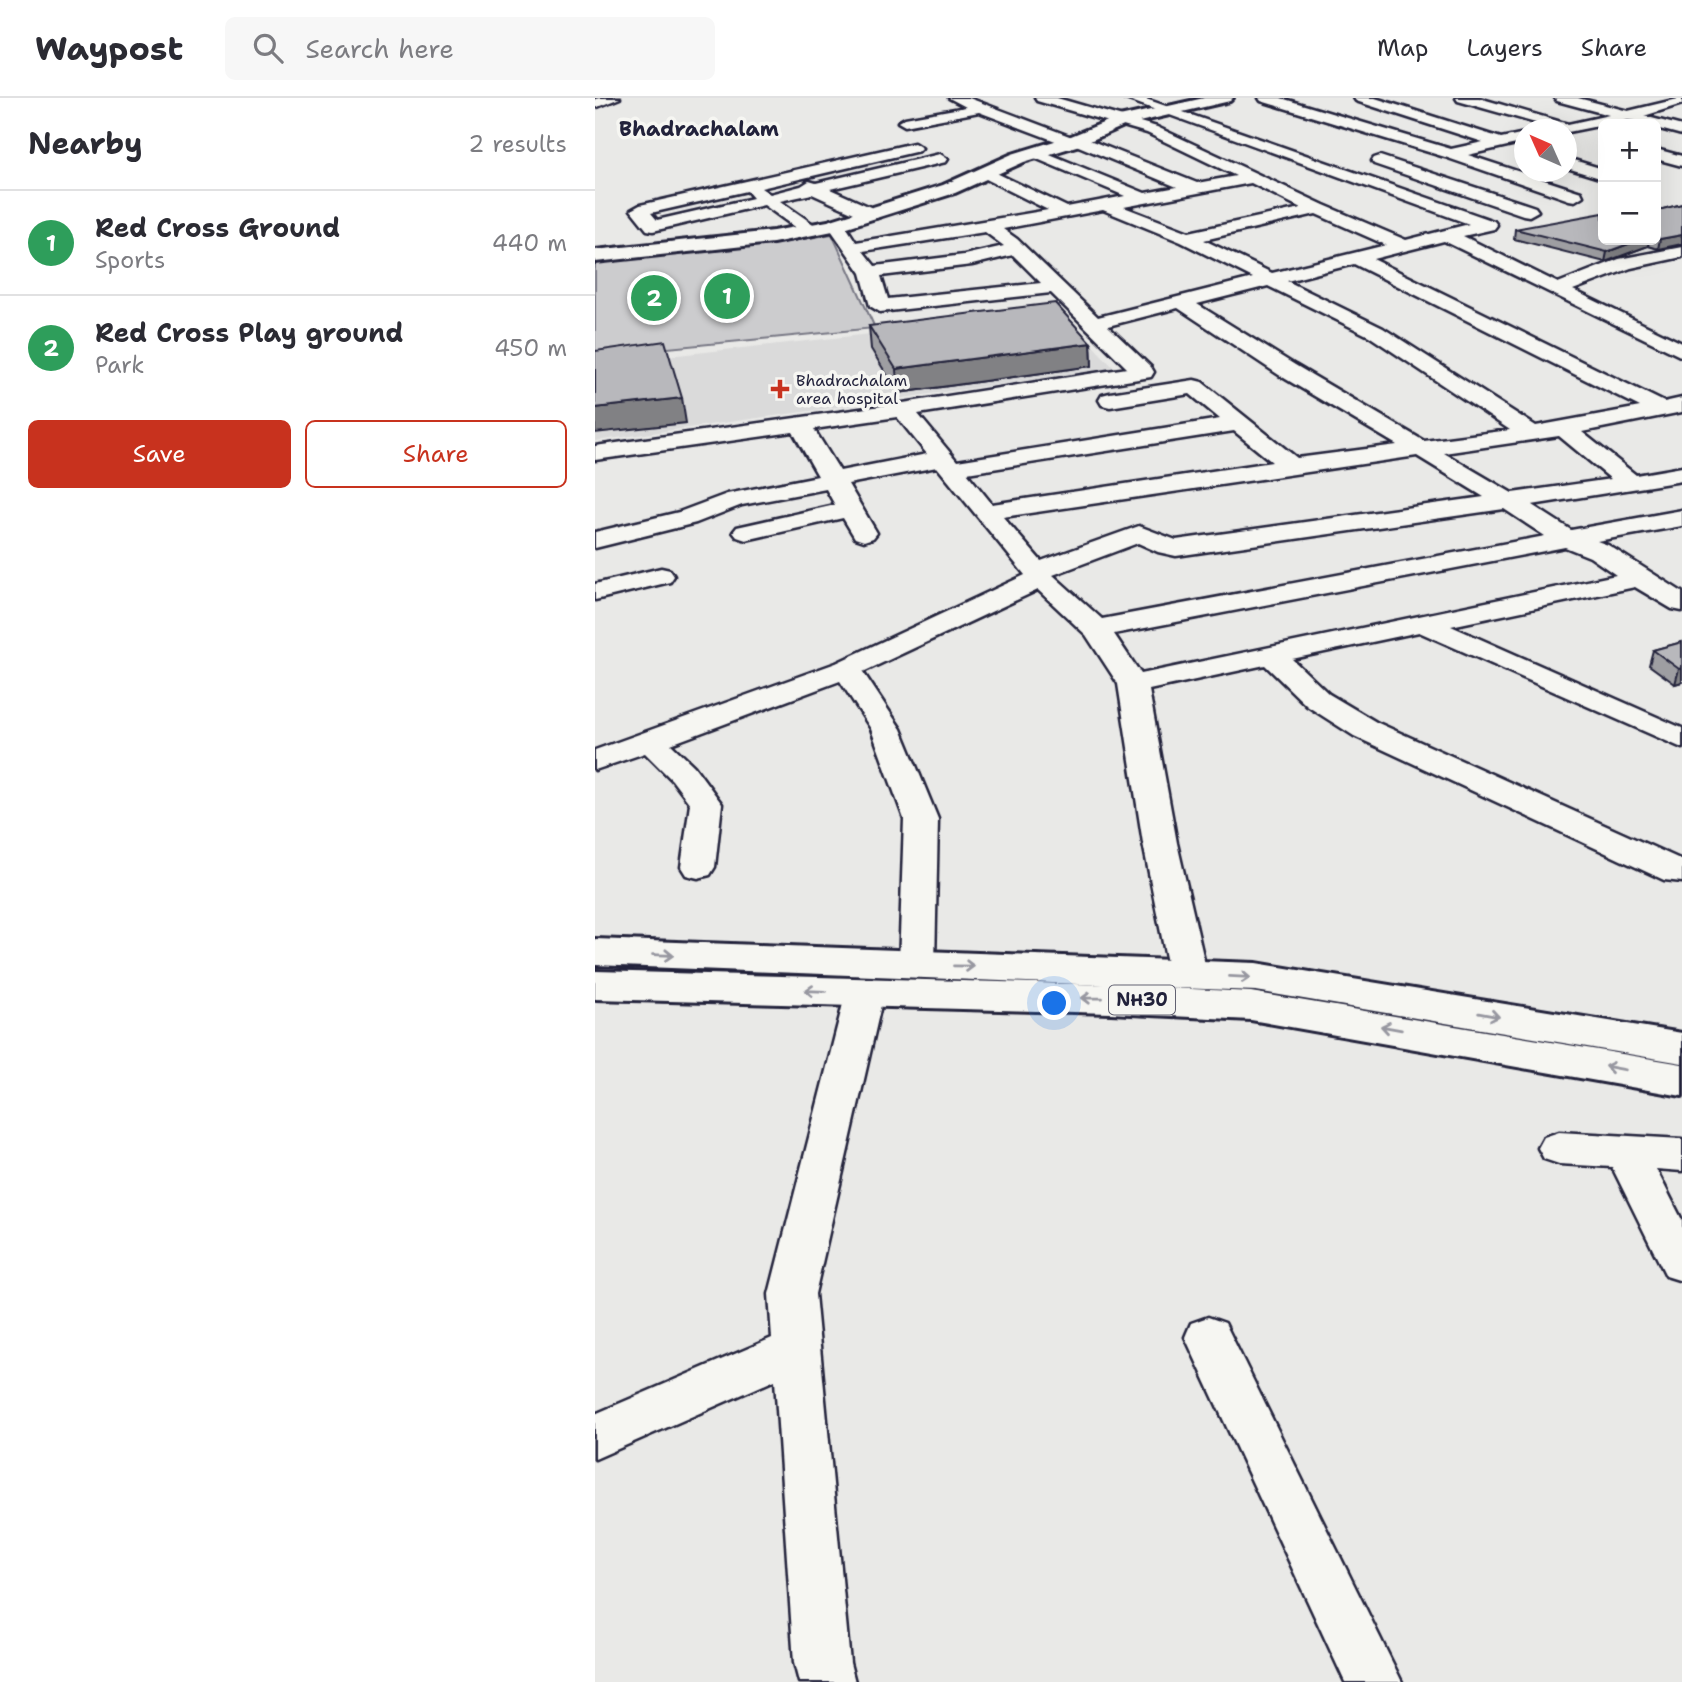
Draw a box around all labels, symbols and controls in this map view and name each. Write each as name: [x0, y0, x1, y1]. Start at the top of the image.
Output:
search box: [225, 17, 715, 80]
text: Waypost: [35, 26, 183, 71]
icon: search: [249, 29, 287, 67]
text: Search here: [305, 31, 454, 66]
text: Map: [1377, 32, 1428, 64]
text: Layers: [1466, 32, 1543, 64]
text: Share: [1581, 32, 1647, 64]
district label: Bhadrachalam: [619, 115, 779, 143]
north arrow: [1514, 119, 1577, 182]
map controls: [1598, 119, 1661, 245]
button: +: [1598, 119, 1661, 182]
text: Nearby: [28, 123, 143, 164]
text: 2 results: [468, 129, 567, 159]
button: −: [1598, 182, 1661, 245]
text: Red Cross Ground: [95, 210, 340, 245]
text: 1: [46, 228, 56, 258]
text: 440 m: [492, 228, 567, 258]
text: Sports: [95, 245, 166, 275]
pin: 1: [704, 270, 750, 322]
pin: 2: [631, 272, 677, 324]
text: Red Cross Play ground: [95, 315, 403, 350]
text: 2: [43, 333, 59, 363]
text: 450 m: [494, 333, 567, 363]
text: Park: [95, 350, 144, 380]
place label: Bhadrachalam area hospital: [796, 370, 907, 409]
marker: Bhadrachalam area hospital: [770, 379, 790, 399]
button: Save: [28, 420, 291, 488]
button: Share: [305, 420, 567, 488]
one-way arrow: [651, 948, 674, 962]
one-way arrow: [952, 959, 975, 973]
one-way arrow: [1228, 970, 1251, 983]
one-way arrow: [804, 984, 827, 998]
your location: [1037, 986, 1071, 1020]
road number: NH30: [1109, 986, 1175, 1015]
one-way arrow: [1080, 992, 1103, 1005]
one-way arrow: [1477, 1009, 1500, 1022]
one-way arrow: [1380, 1021, 1403, 1034]
one-way arrow: [1604, 1061, 1627, 1074]

